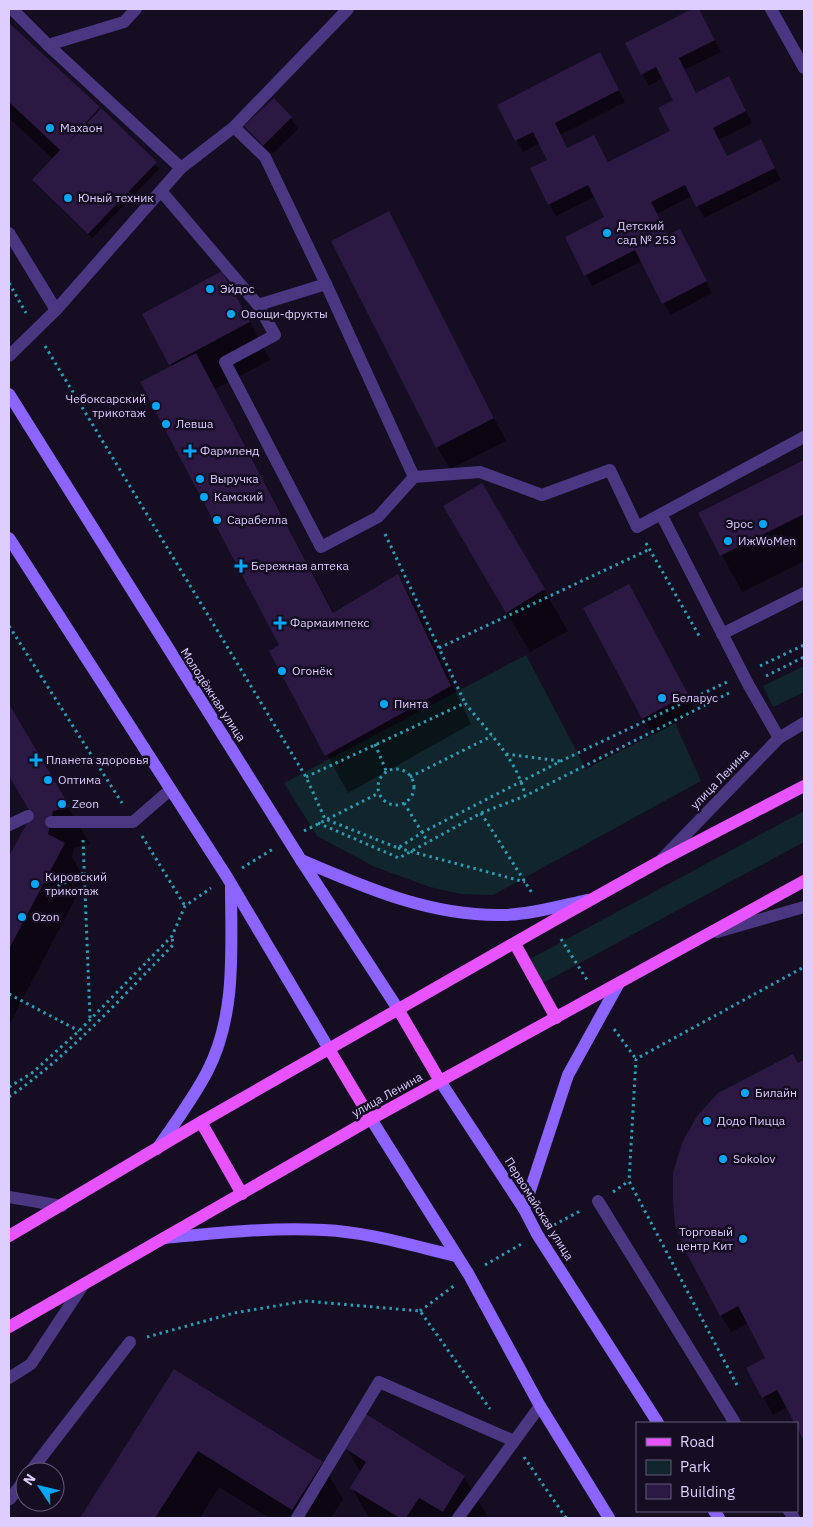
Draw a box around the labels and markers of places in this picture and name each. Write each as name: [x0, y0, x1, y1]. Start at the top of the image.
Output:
place label: Махаон: [60, 120, 102, 135]
marker: Махаон: [44, 122, 56, 134]
place label: Юный техник: [78, 190, 154, 205]
marker: Юный техник: [62, 192, 74, 204]
place label: Детский сад № 253: [617, 218, 676, 247]
marker: Детский сад № 253: [601, 227, 613, 239]
place label: Эйдос: [220, 281, 255, 296]
marker: Эйдос: [204, 283, 216, 295]
place label: Овощи-фрукты: [241, 306, 328, 321]
marker: Овощи-фрукты: [225, 308, 237, 320]
place label: Чебоксарский трикотаж: [66, 391, 146, 420]
marker: Чебоксарский трикотаж: [150, 400, 162, 412]
place label: Левша: [176, 416, 214, 431]
marker: Левша: [160, 418, 172, 430]
place label: Фармленд: [200, 443, 259, 458]
marker: Фармленд: [184, 445, 196, 457]
place label: Выручка: [210, 471, 259, 486]
marker: Выручка: [194, 473, 206, 485]
place label: Камский: [214, 489, 263, 504]
marker: Камский: [198, 491, 210, 503]
place label: Сарабелла: [227, 512, 288, 527]
marker: Сарабелла: [211, 514, 223, 526]
place label: Эрос: [726, 516, 753, 531]
marker: Эрос: [757, 518, 769, 530]
place label: ИжWoMen: [738, 533, 796, 548]
marker: ИжWoMen: [722, 535, 734, 547]
place label: Бережная аптека: [251, 558, 349, 573]
marker: Бережная аптека: [235, 560, 247, 572]
place label: Фармаимпекс: [290, 615, 370, 630]
marker: Фармаимпекс: [274, 617, 286, 629]
place label: Огонёк: [292, 663, 333, 678]
marker: Огонёк: [276, 665, 288, 677]
place label: Беларус: [672, 690, 718, 705]
marker: Беларус: [656, 692, 668, 704]
place label: Пинта: [394, 696, 429, 711]
marker: Пинта: [378, 698, 390, 710]
place label: Планета здоровья: [46, 752, 149, 767]
marker: Планета здоровья: [30, 754, 42, 766]
place label: Оптима: [58, 772, 101, 787]
marker: Оптима: [42, 774, 54, 786]
place label: Zeon: [72, 796, 99, 811]
marker: Zeon: [56, 798, 68, 810]
place label: Кировский трикотаж: [45, 869, 107, 898]
marker: Кировский трикотаж: [29, 878, 41, 890]
place label: Ozon: [32, 909, 59, 924]
marker: Ozon: [16, 911, 28, 923]
place label: Билайн: [755, 1085, 797, 1100]
marker: Билайн: [739, 1087, 751, 1099]
place label: Додо Пицца: [717, 1113, 786, 1128]
marker: Додо Пицца: [701, 1115, 713, 1127]
place label: Sokolov: [733, 1151, 775, 1166]
marker: Sokolov: [717, 1153, 729, 1165]
place label: Торговый центр Кит: [676, 1224, 733, 1253]
marker: Торговый центр Кит: [737, 1233, 749, 1245]

